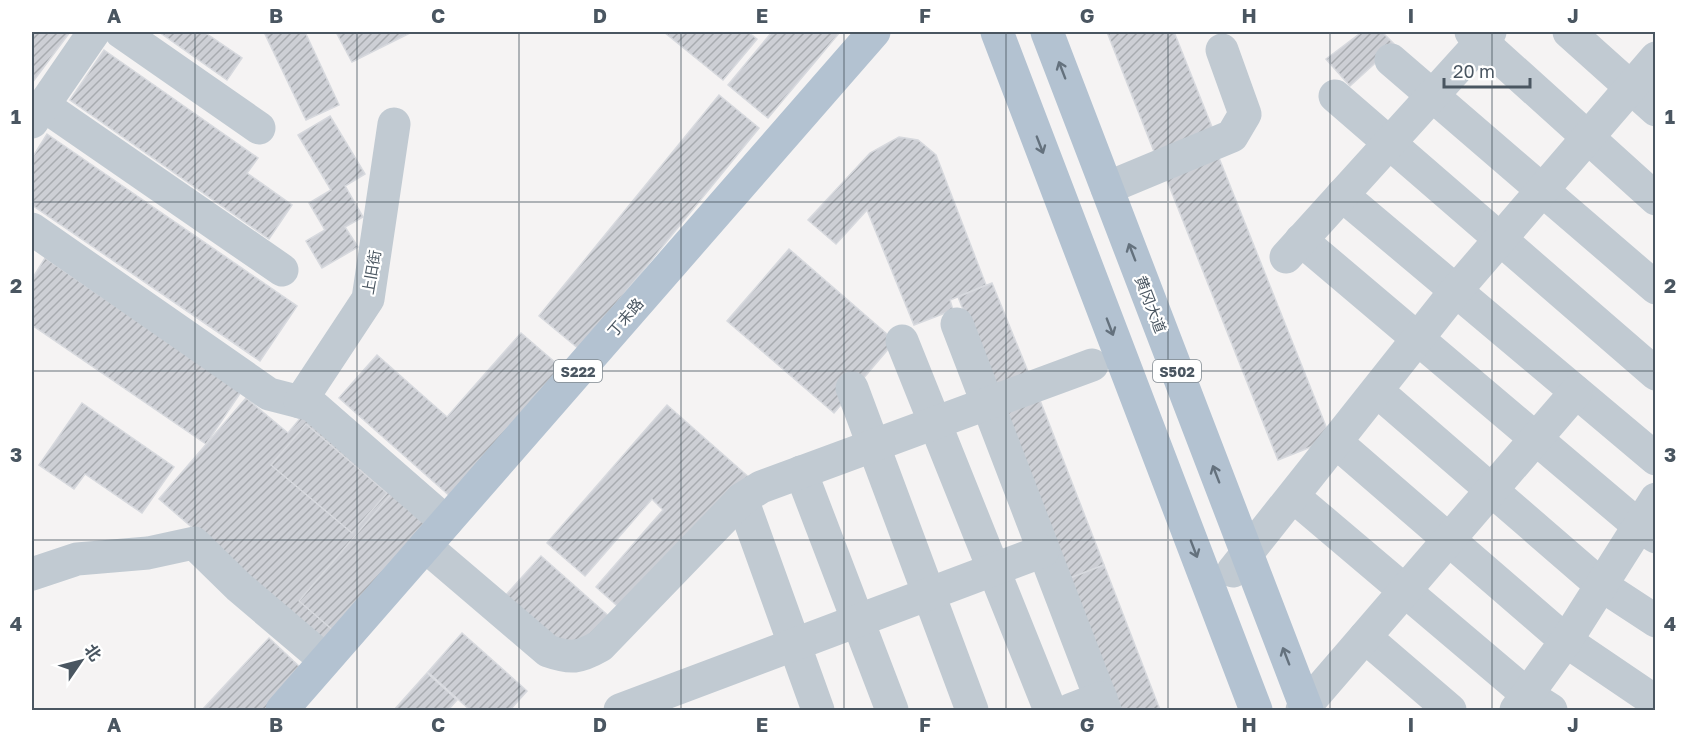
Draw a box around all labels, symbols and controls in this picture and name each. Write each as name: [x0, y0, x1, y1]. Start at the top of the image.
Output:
text: A: [107, 3, 121, 27]
text: B: [269, 3, 283, 27]
text: C: [431, 3, 445, 27]
text: D: [593, 3, 607, 27]
text: E: [756, 3, 768, 27]
text: F: [919, 3, 931, 27]
text: G: [1080, 3, 1094, 27]
text: H: [1241, 3, 1257, 27]
text: I: [1408, 3, 1414, 27]
text: J: [1567, 3, 1579, 27]
scale bar: [1444, 51, 1530, 89]
text: 20 m: [1453, 60, 1495, 82]
one-way arrow: [1056, 61, 1067, 80]
text: 1: [11, 104, 21, 128]
text: 1: [1665, 104, 1675, 128]
one-way arrow: [1036, 135, 1047, 154]
one-way arrow: [1125, 244, 1136, 262]
street label: 上旧街: [358, 248, 384, 296]
text: 2: [10, 273, 22, 297]
street label: 黄冈大道: [1132, 273, 1170, 335]
text: 2: [1664, 273, 1676, 297]
street label: 丁未路: [603, 294, 647, 340]
one-way arrow: [1105, 317, 1116, 336]
road number: S222: [554, 360, 602, 382]
road number: S502: [1153, 360, 1201, 382]
text: 3: [10, 442, 22, 466]
text: 3: [1664, 442, 1676, 466]
one-way arrow: [1210, 465, 1221, 484]
one-way arrow: [1189, 539, 1200, 558]
text: 4: [10, 611, 22, 635]
text: 4: [1664, 611, 1676, 635]
north arrow: [51, 631, 111, 691]
text: 北: [81, 640, 106, 665]
one-way arrow: [1280, 647, 1291, 666]
text: A: [107, 712, 121, 736]
text: B: [269, 712, 283, 736]
text: C: [431, 712, 445, 736]
text: D: [593, 712, 607, 736]
text: E: [756, 712, 768, 736]
text: F: [919, 712, 931, 736]
text: G: [1080, 712, 1094, 736]
text: H: [1241, 712, 1257, 736]
text: I: [1408, 712, 1414, 736]
text: J: [1567, 712, 1579, 736]

